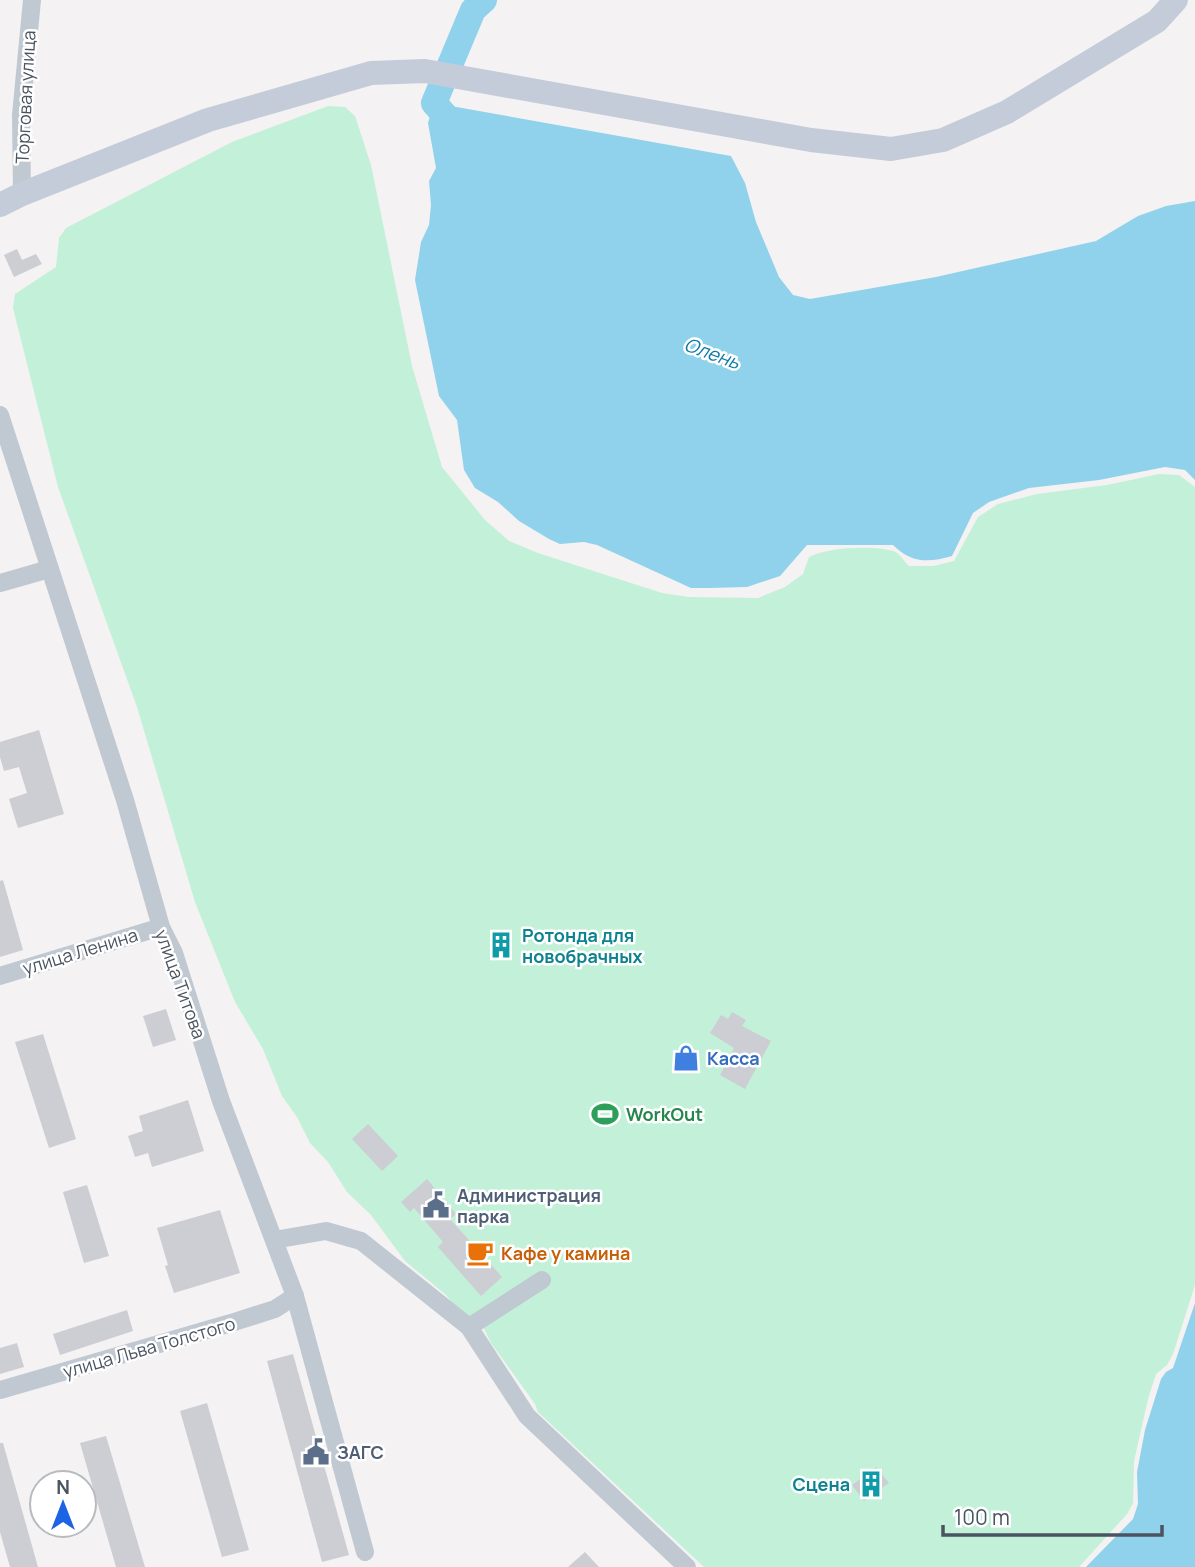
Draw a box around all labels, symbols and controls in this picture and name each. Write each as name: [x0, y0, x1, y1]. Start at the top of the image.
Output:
street label: Торговая улица: [10, 30, 40, 164]
water label: Олень: [681, 331, 744, 375]
street label: улица Ленина: [20, 922, 140, 980]
place label: Ротонда для новобрачных: [522, 923, 643, 968]
street label: улица Титова: [150, 926, 212, 1042]
building icon: Ротонда для новобрачных: [486, 930, 516, 960]
shop icon: Касса: [671, 1043, 701, 1073]
place label: Касса: [707, 1046, 760, 1070]
sports icon: WorkOut: [590, 1099, 620, 1129]
place label: WorkOut: [626, 1102, 703, 1126]
place label: Администрация парка: [457, 1183, 601, 1228]
public building icon: Администрация парка: [421, 1190, 451, 1220]
cafe icon: Кафе у камина: [465, 1238, 495, 1268]
place label: Кафе у камина: [501, 1241, 630, 1265]
street label: улица Льва Толстого: [60, 1311, 238, 1383]
public building icon: ЗАГС: [301, 1437, 331, 1467]
place label: ЗАГС: [337, 1440, 384, 1464]
north arrow: [28, 1469, 98, 1539]
building icon: Сцена: [856, 1469, 886, 1499]
place label: Сцена: [793, 1472, 850, 1496]
text: N: [56, 1474, 70, 1500]
scale bar: [943, 1494, 1162, 1538]
text: 100 m: [954, 1503, 1010, 1531]

